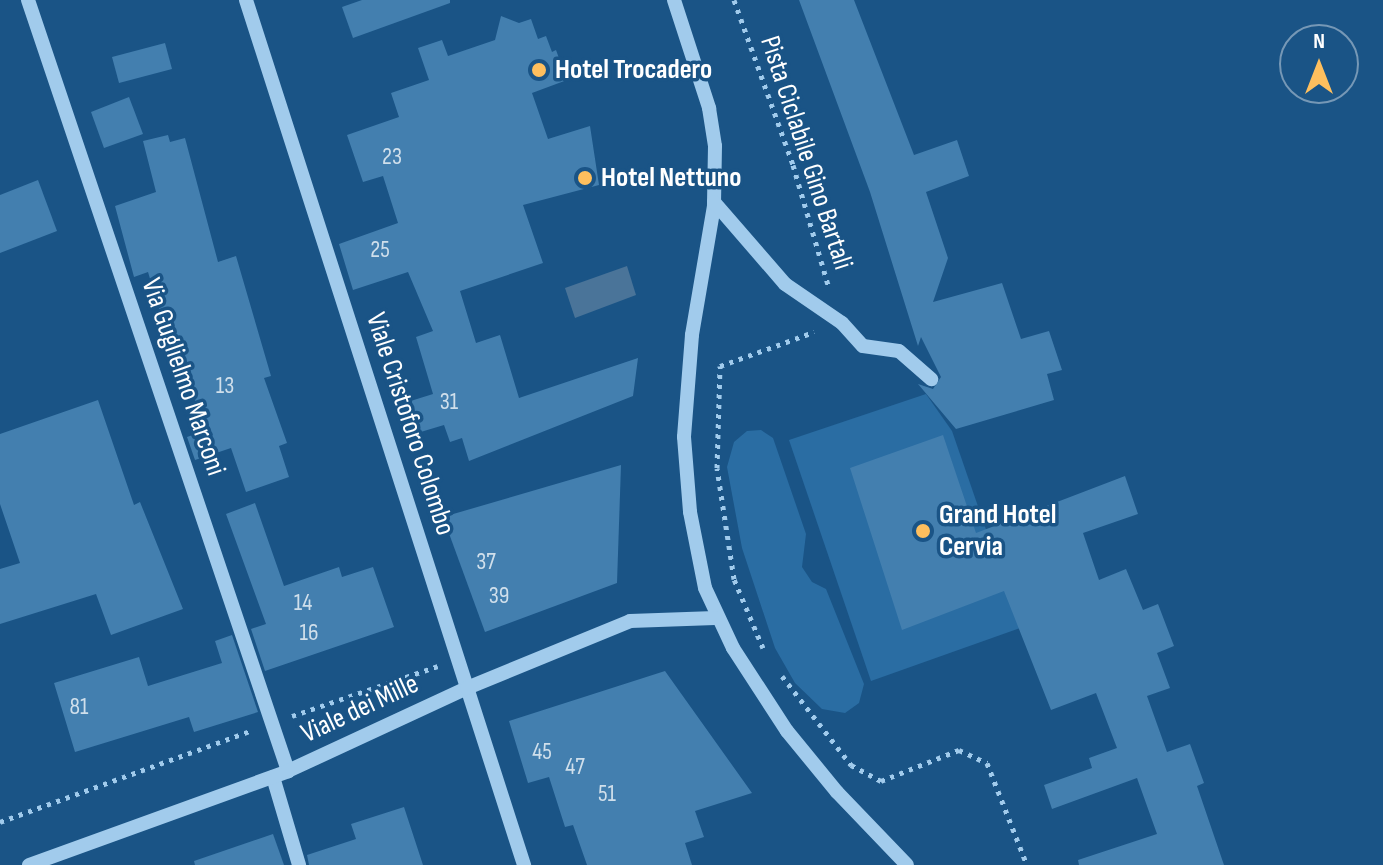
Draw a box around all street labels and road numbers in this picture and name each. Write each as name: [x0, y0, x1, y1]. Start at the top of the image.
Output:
street label: Pista Ciclabile Gino Bartali: [752, 32, 860, 274]
street label: Via Guglielmo Marconi: [134, 274, 232, 480]
street label: Viale Cristoforo Colombo: [358, 309, 462, 539]
street label: Viale dei Mille: [296, 667, 424, 751]

